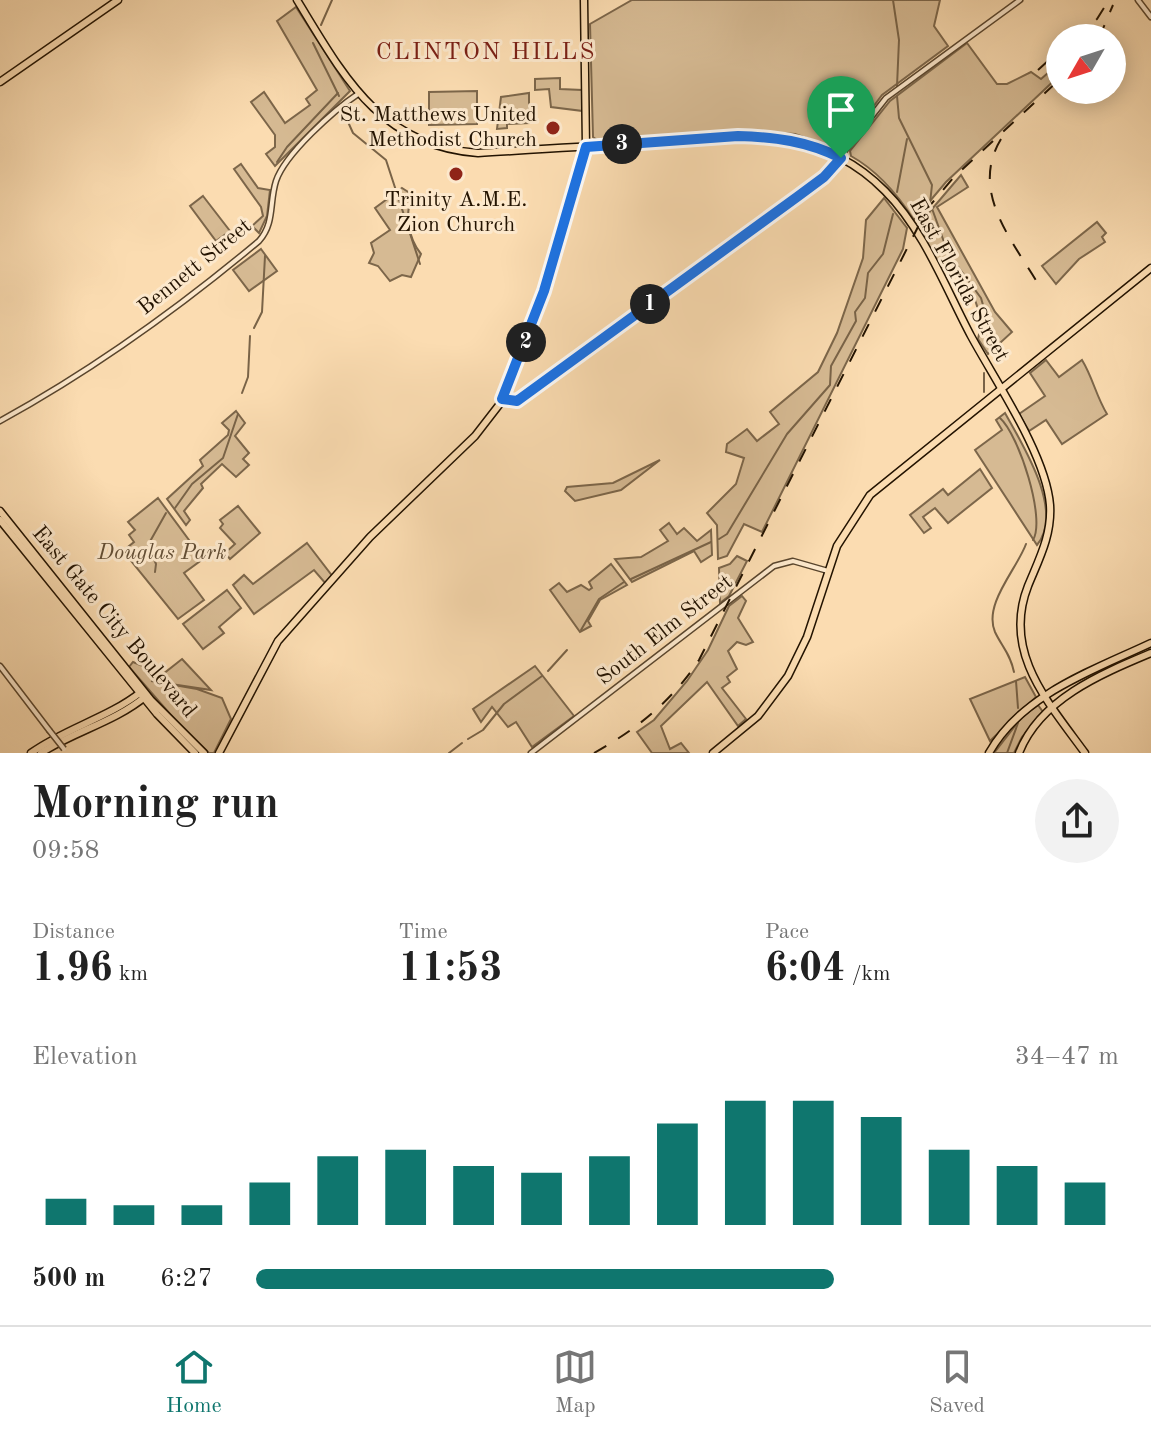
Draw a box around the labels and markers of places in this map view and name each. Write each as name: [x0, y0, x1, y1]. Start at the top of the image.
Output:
pin: [807, 76, 875, 158]
place label: St. Matthews United Methodist Church: [339, 104, 537, 151]
marker: St. Matthews United Methodist Church: [544, 119, 562, 137]
pin: 3: [602, 124, 642, 164]
marker: Trinity A.M.E. Zion Church: [447, 165, 465, 183]
place label: Trinity A.M.E. Zion Church: [385, 189, 527, 236]
pin: 1: [630, 284, 670, 324]
pin: 2: [506, 322, 546, 362]

